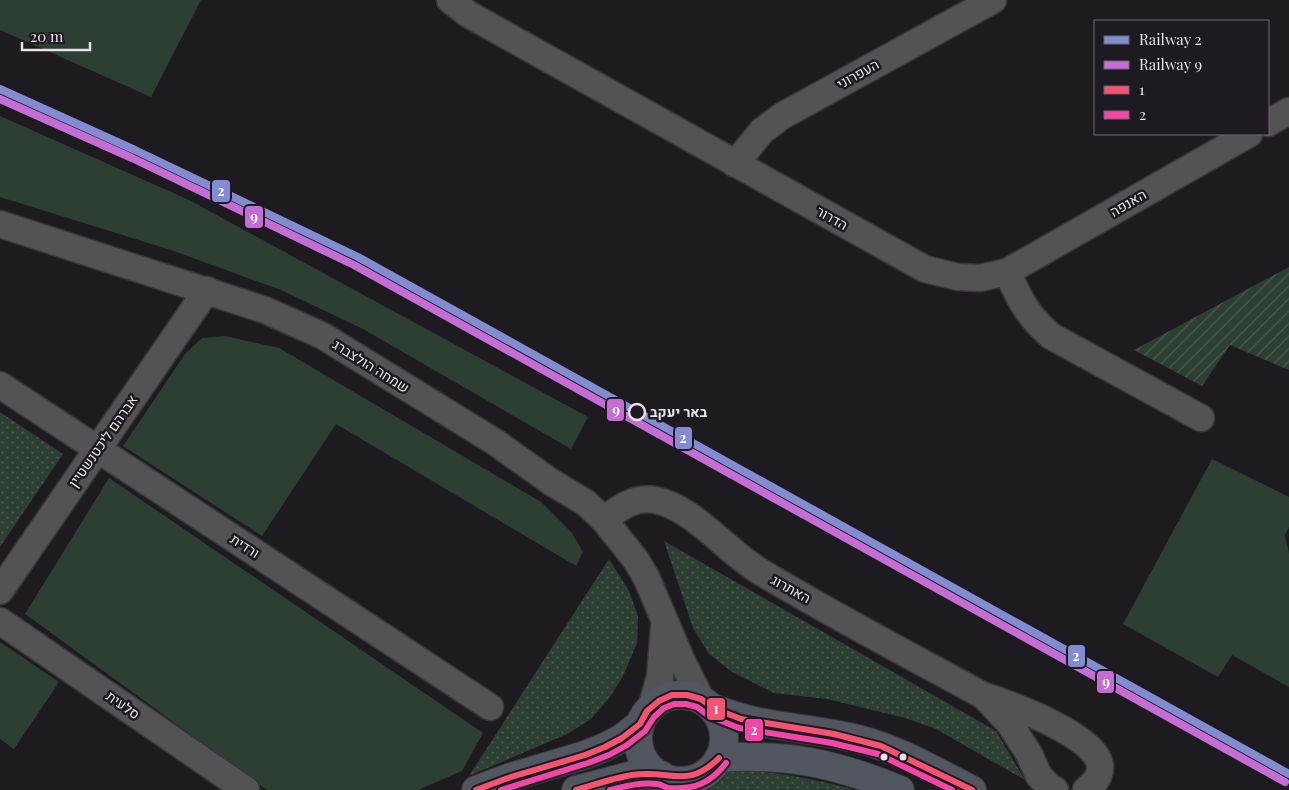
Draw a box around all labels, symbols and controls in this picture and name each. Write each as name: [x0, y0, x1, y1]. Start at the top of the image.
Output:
scale bar: [22, 20, 90, 52]
legend: [1094, 20, 1269, 135]
text: 20 m: [30, 26, 64, 46]
text: Railway 2: [1139, 29, 1202, 49]
street label: העפרוני: [833, 54, 882, 93]
text: Railway 9: [1139, 54, 1202, 74]
text: 1: [1139, 79, 1145, 99]
text: 2: [1139, 104, 1146, 124]
line badge: 2: [211, 179, 231, 203]
text: 2: [217, 181, 225, 200]
street label: האנפה: [1106, 185, 1150, 221]
street label: הדרור: [813, 201, 851, 234]
line badge: 9: [244, 205, 264, 229]
text: 9: [250, 207, 258, 226]
street label: שמחה הולצברג: [329, 334, 413, 397]
street label: אברהם ליכטנשטיין: [64, 391, 142, 491]
line badge: 9: [606, 398, 625, 422]
text: 9: [612, 400, 620, 419]
place label: באר יעקב: [650, 402, 708, 421]
marker: באר יעקב: [628, 403, 646, 421]
line badge: 2: [674, 426, 693, 450]
text: 2: [679, 428, 687, 447]
street label: ורדית: [227, 529, 264, 562]
street label: האתרוג: [768, 570, 814, 607]
line badge: 2: [1067, 644, 1086, 668]
text: 2: [1072, 646, 1080, 665]
line badge: 9: [1096, 670, 1115, 694]
text: 9: [1102, 672, 1110, 691]
street label: סלעית: [103, 686, 144, 723]
line badge: 1: [706, 697, 726, 721]
text: 1: [713, 699, 719, 718]
line badge: 2: [744, 718, 764, 742]
text: 2: [750, 720, 758, 739]
unlabelled marker: [879, 752, 889, 762]
unlabelled marker: [898, 752, 908, 762]

